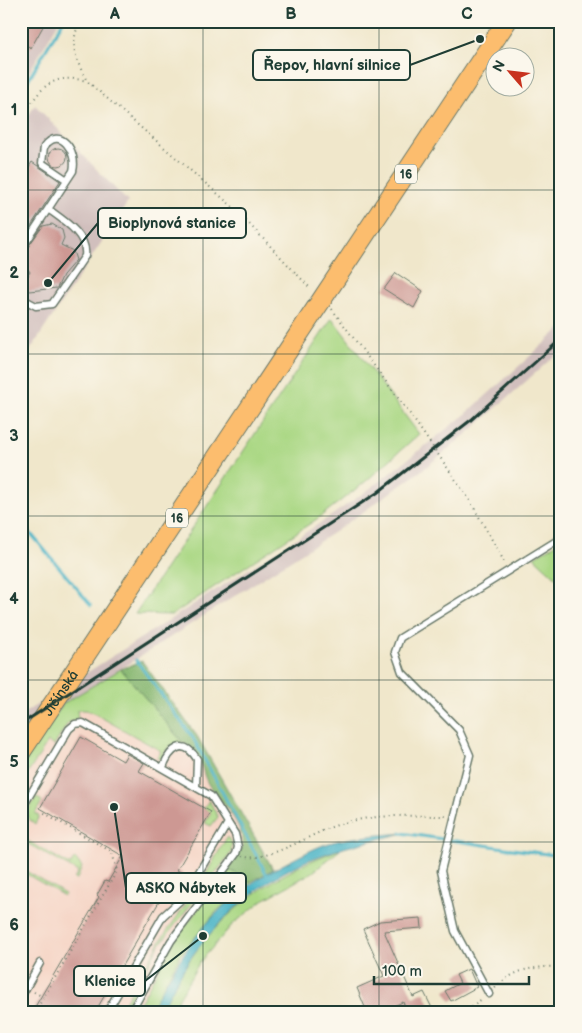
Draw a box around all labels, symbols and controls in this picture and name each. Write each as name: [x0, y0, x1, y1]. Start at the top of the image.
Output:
text: A: [109, 5, 120, 24]
text: B: [285, 5, 297, 24]
text: C: [461, 5, 473, 24]
north arrow: [484, 48, 534, 98]
callout: Řepov, hlavní silnice: [253, 50, 410, 80]
text: Řepov, hlavní silnice: [263, 55, 401, 75]
text: N: [489, 57, 509, 75]
text: 1: [11, 101, 17, 120]
road number: 16: [395, 164, 417, 183]
callout: Bioplynová stanice: [98, 208, 246, 238]
text: Bioplynová stanice: [108, 214, 236, 233]
text: 2: [9, 264, 19, 283]
text: 3: [9, 427, 19, 446]
road number: 16: [166, 508, 188, 528]
text: 4: [9, 590, 19, 609]
street label: Jičínská: [39, 667, 82, 719]
text: 5: [9, 753, 19, 772]
callout: ASKO Nábytek: [126, 873, 246, 903]
text: ASKO Nábytek: [135, 879, 236, 898]
text: 6: [9, 916, 19, 935]
scale bar: [374, 953, 530, 985]
text: 100 m: [382, 962, 422, 981]
callout: Klenice: [74, 966, 145, 996]
text: Klenice: [84, 972, 136, 991]

